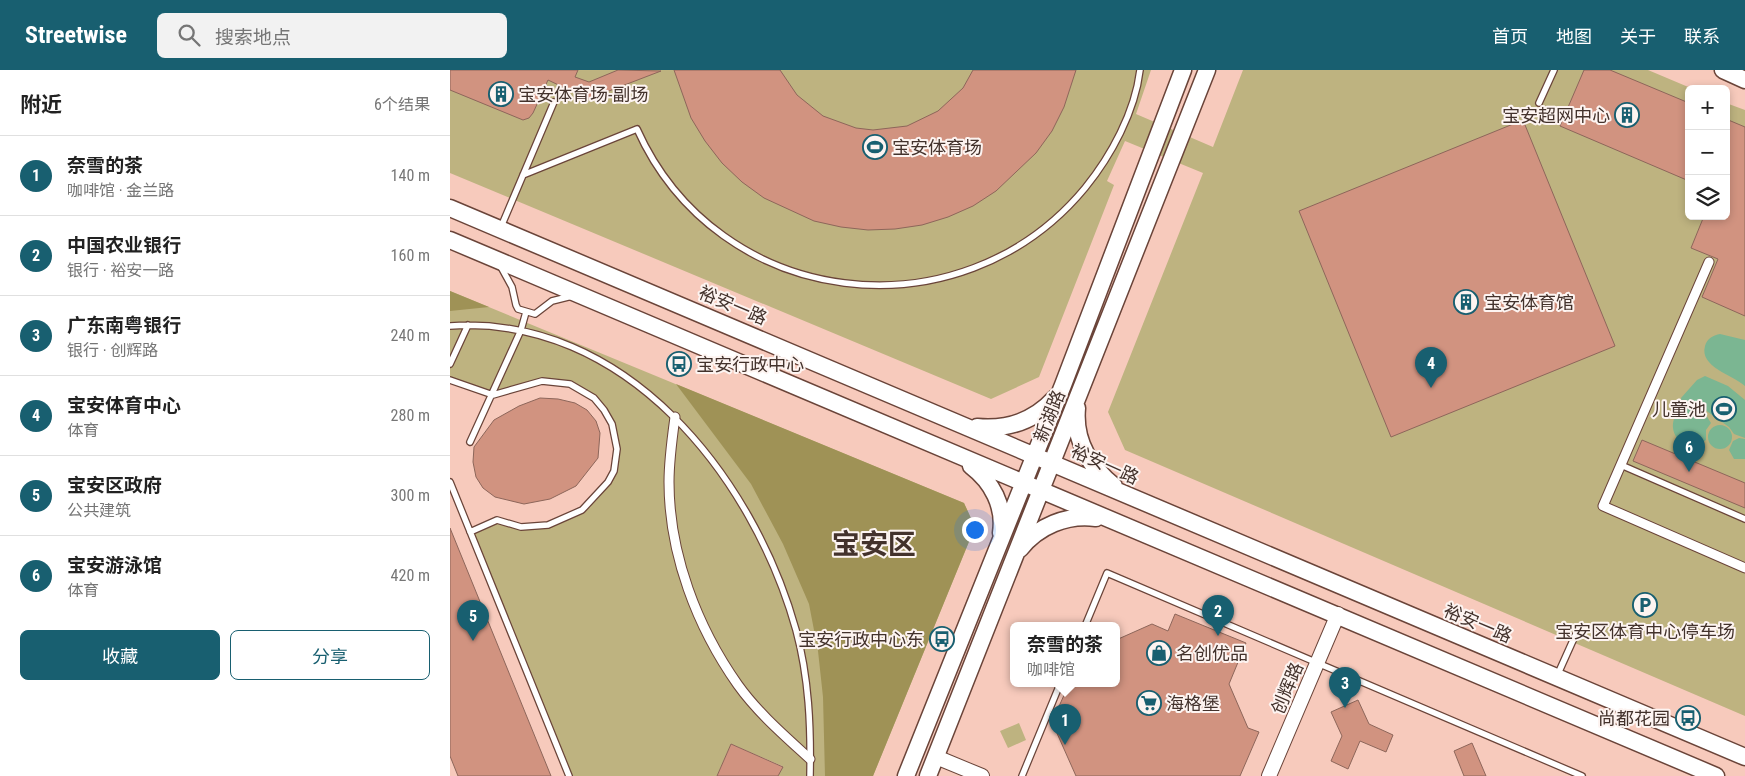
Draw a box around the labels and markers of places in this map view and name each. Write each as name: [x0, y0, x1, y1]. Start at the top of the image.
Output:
building icon: 宝安体育场-副场: [488, 81, 514, 107]
place label: 宝安体育场-副场: [518, 84, 648, 105]
building icon: 宝安超网中心: [1614, 102, 1640, 128]
place label: 宝安超网中心: [1502, 105, 1610, 126]
sports icon: 宝安体育场: [862, 134, 888, 160]
place label: 宝安体育场: [892, 137, 982, 158]
building icon: 宝安体育馆: [1453, 289, 1479, 315]
place label: 宝安体育馆: [1484, 292, 1574, 313]
pin: 4: [1415, 347, 1447, 388]
bus stop icon: 宝安行政中心: [666, 351, 692, 377]
place label: 宝安行政中心: [696, 354, 804, 375]
sports icon: 儿童池: [1711, 396, 1737, 422]
place label: 儿童池: [1652, 399, 1706, 420]
pin: 6: [1673, 431, 1705, 472]
parking icon: 宝安区体育中心停车场: [1632, 592, 1658, 618]
pin: 2: [1202, 595, 1234, 636]
pin: 5: [457, 600, 489, 641]
place label: 宝安区体育中心停车场: [1555, 621, 1735, 642]
bus stop icon: 宝安行政中心东: [929, 626, 955, 652]
place label: 宝安行政中心东: [798, 629, 924, 650]
shop icon: 名创优品: [1146, 640, 1172, 666]
place label: 名创优品: [1176, 643, 1248, 664]
pin: 3: [1329, 667, 1361, 708]
supermarket icon: 海格堡: [1136, 690, 1162, 716]
place label: 海格堡: [1166, 693, 1220, 714]
pin: 1: [1049, 704, 1081, 745]
bus stop icon: 尚都花园: [1675, 705, 1701, 731]
place label: 尚都花园: [1598, 708, 1670, 729]

